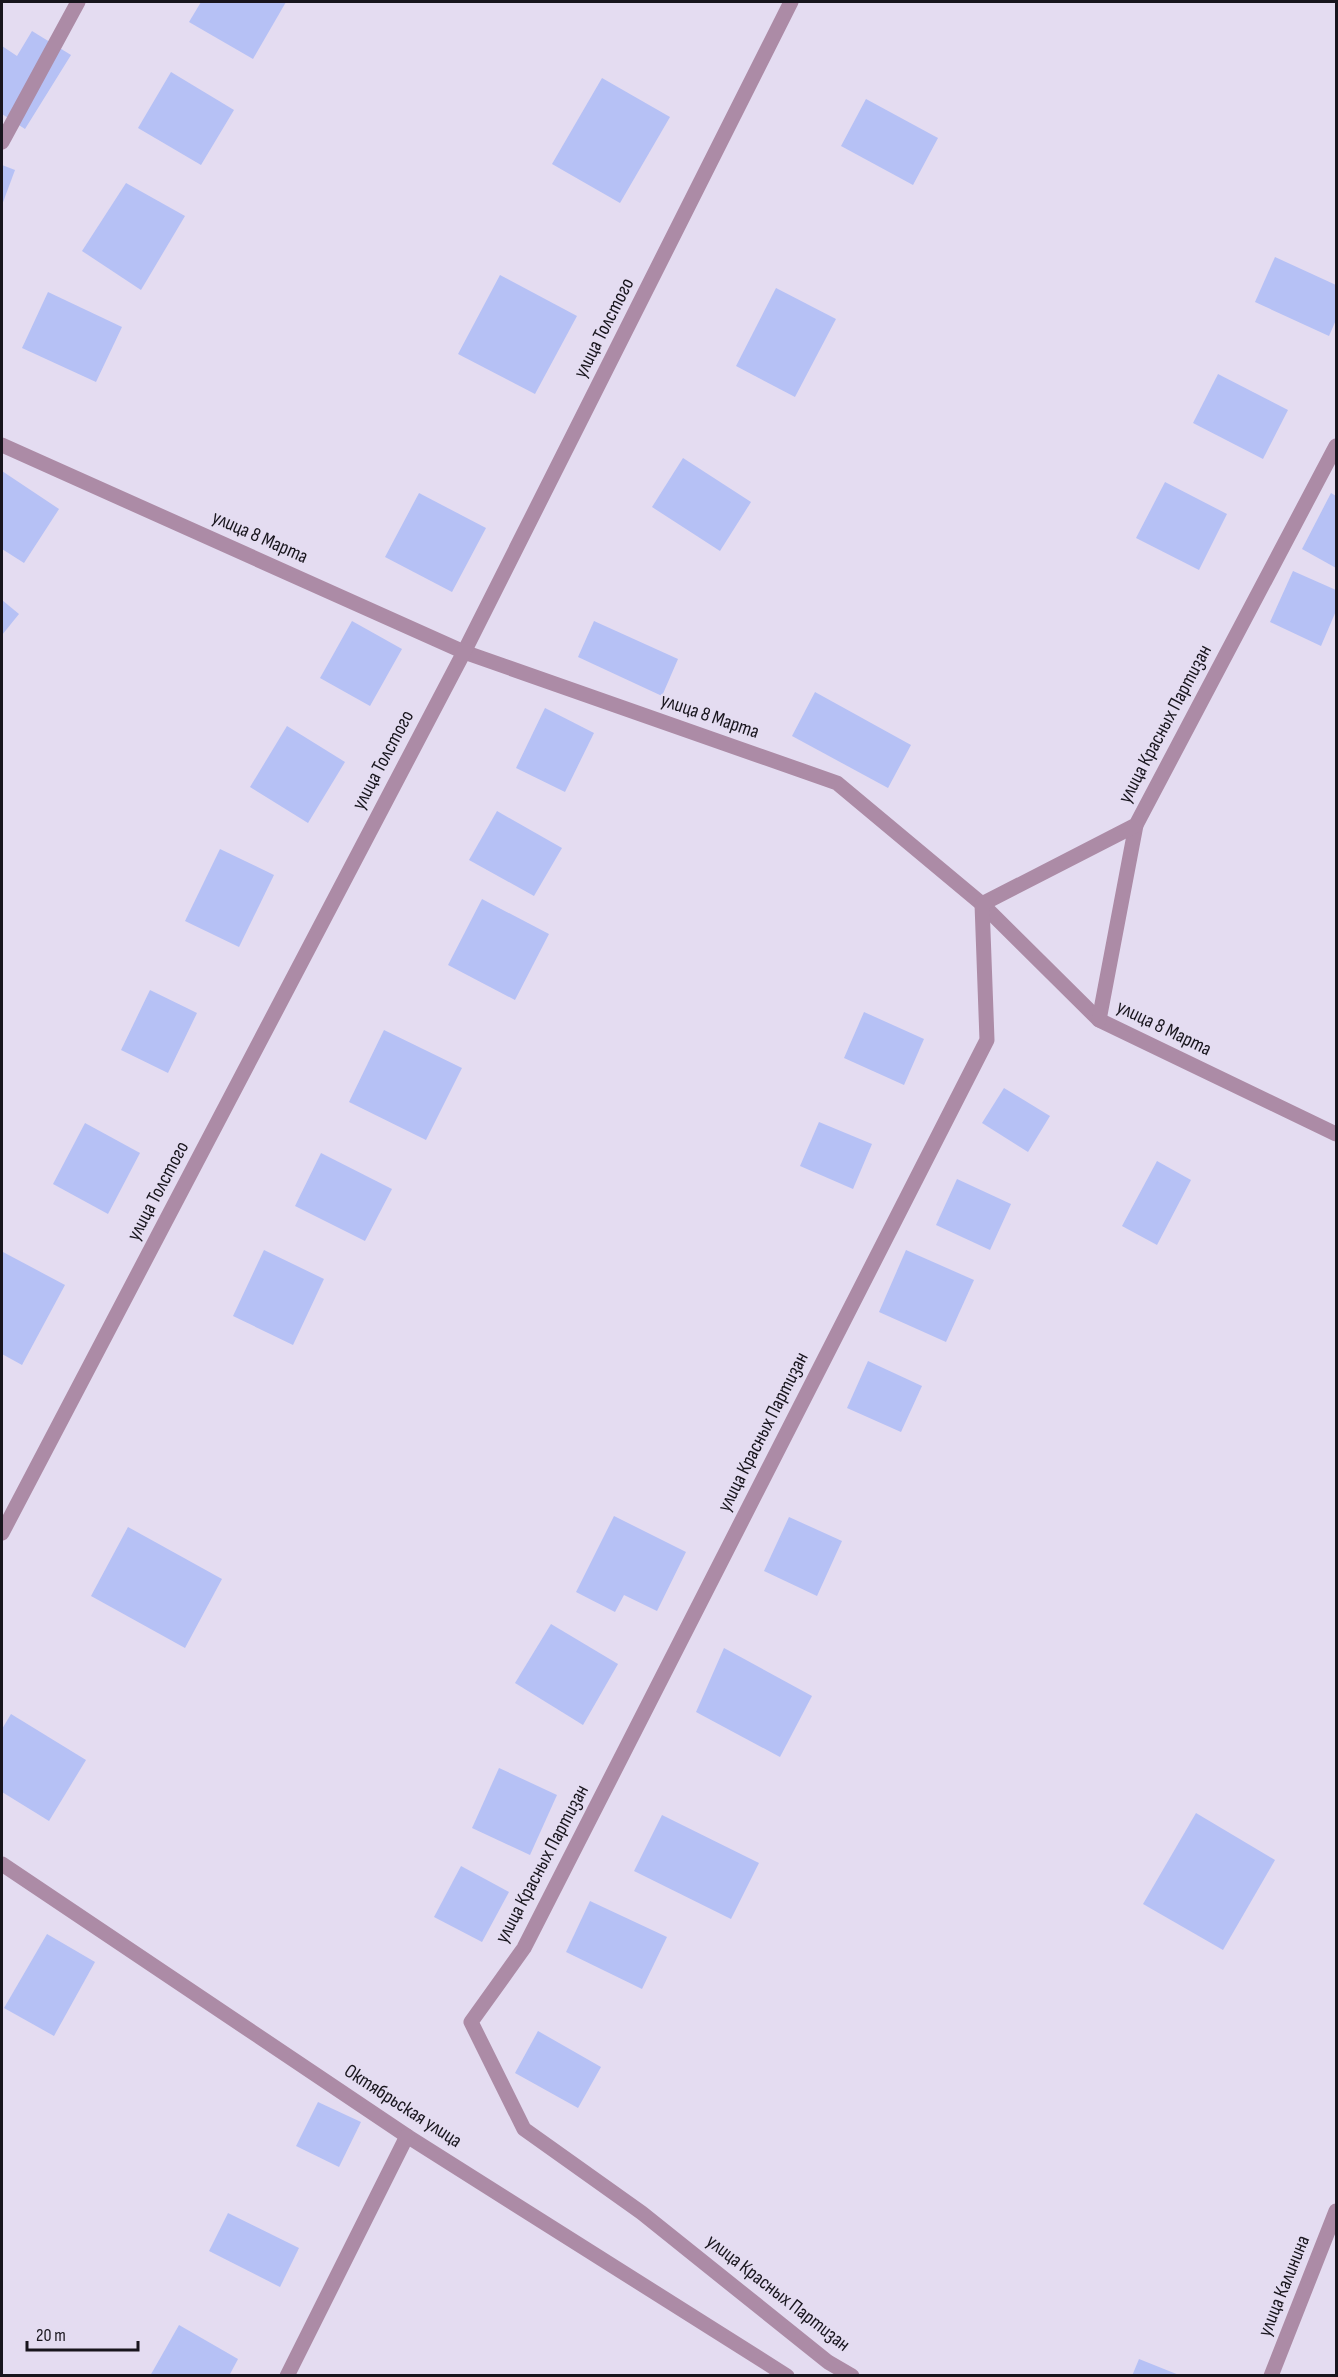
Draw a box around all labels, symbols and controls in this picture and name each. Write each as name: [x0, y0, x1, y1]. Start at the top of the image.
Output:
street label: улица Толстого: [569, 274, 639, 382]
street label: улица 8 Марта: [208, 505, 312, 569]
street label: улица Красных Партизан: [1113, 641, 1217, 807]
street label: улица 8 Марта: [658, 688, 762, 744]
street label: улица Толстого: [347, 706, 419, 814]
street label: улица 8 Марта: [1113, 995, 1215, 1061]
street label: улица Толстого: [122, 1137, 194, 1245]
street label: улица Красных Партизан: [712, 1348, 814, 1516]
street label: улица Красных Партизан: [490, 1781, 594, 1947]
street label: Октябрьская улица: [340, 2059, 466, 2153]
street label: улица Красных Партизан: [701, 2229, 855, 2357]
street label: улица Калинина: [1253, 2232, 1315, 2340]
scale bar: [27, 2314, 138, 2352]
text: 20 m: [36, 2325, 66, 2346]

